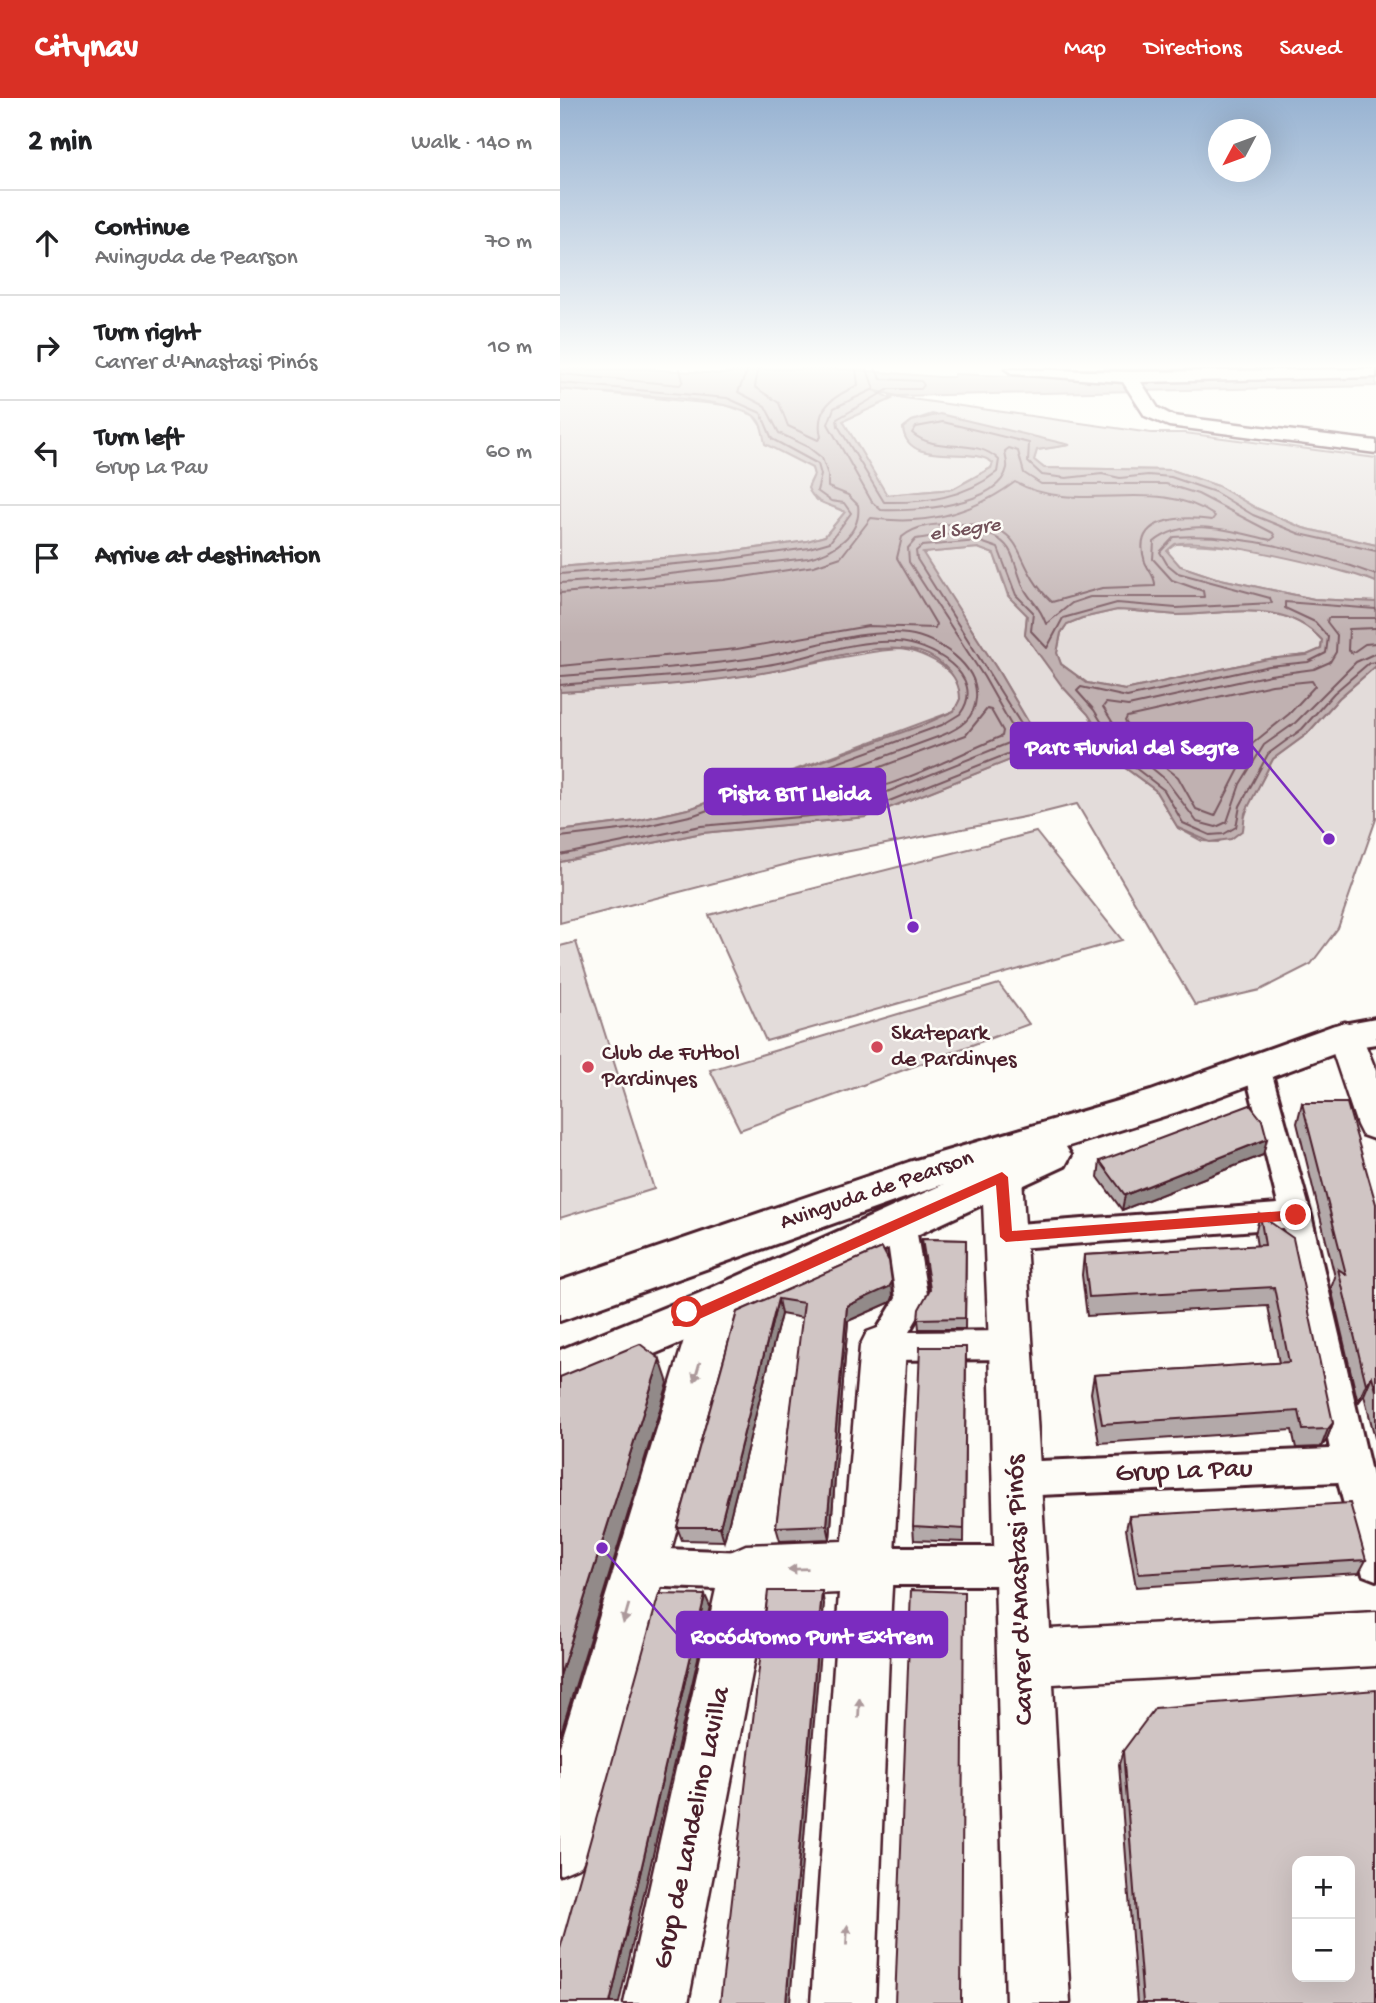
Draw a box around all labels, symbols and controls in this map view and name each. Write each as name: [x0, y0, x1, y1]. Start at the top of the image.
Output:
text: Citynav: [35, 30, 138, 68]
text: Map: [1064, 35, 1106, 64]
text: Directions: [1144, 35, 1242, 64]
text: Saved: [1280, 35, 1341, 64]
north arrow: [1208, 119, 1271, 182]
text: 2 min: [28, 126, 92, 161]
text: Walk · 140 m: [411, 130, 532, 157]
text: Continue: [95, 214, 189, 245]
icon: ahead: [28, 224, 66, 262]
text: 70 m: [485, 229, 532, 256]
text: Avinguda de Pearson: [95, 245, 298, 272]
text: Turn right: [95, 319, 199, 350]
icon: right: [28, 329, 66, 367]
text: 10 m: [488, 334, 532, 361]
text: Carrer d'Anastasi Pinós: [95, 350, 317, 377]
text: Turn left: [95, 424, 183, 455]
icon: left: [28, 434, 66, 472]
text: 60 m: [486, 439, 532, 466]
text: Grup La Pau: [95, 455, 208, 482]
water label: el Segre: [928, 514, 1003, 548]
icon: arrive: [28, 539, 66, 577]
text: Arrive at destination: [95, 542, 320, 573]
callout: Parc Fluvial del Segre: [1011, 723, 1252, 768]
text: Parc Fluvial del Segre: [1023, 735, 1240, 764]
callout: Pista BTT Lleida: [705, 769, 885, 814]
text: Pista BTT Lleida: [717, 781, 872, 810]
place label: Skatepark de Pardinyes: [891, 1021, 1017, 1074]
marker: Skatepark de Pardinyes: [869, 1039, 885, 1055]
place label: Club de Futbol Pardinyes: [601, 1041, 740, 1094]
marker: Club de Futbol Pardinyes: [580, 1059, 596, 1075]
street label: Avinguda de Pearson: [777, 1145, 977, 1237]
route end: [1280, 1199, 1311, 1230]
route start: [671, 1296, 702, 1327]
one-way arrow: [691, 1362, 701, 1383]
street label: Grup La Pau: [1115, 1453, 1253, 1491]
street label: Carrer d'Anastasi Pinós: [1000, 1454, 1042, 1726]
one-way arrow: [787, 1563, 809, 1575]
one-way arrow: [620, 1604, 630, 1625]
callout: Rocódromo Punt Extrem: [677, 1612, 947, 1657]
text: Rocódromo Punt Extrem: [690, 1624, 933, 1653]
street label: Grup de Landelino Lavilla: [647, 1683, 739, 1972]
one-way arrow: [854, 1696, 865, 1718]
map controls: [1292, 1856, 1355, 1982]
button: +: [1292, 1856, 1355, 1919]
button: −: [1292, 1919, 1355, 1982]
one-way arrow: [842, 1924, 853, 1946]

